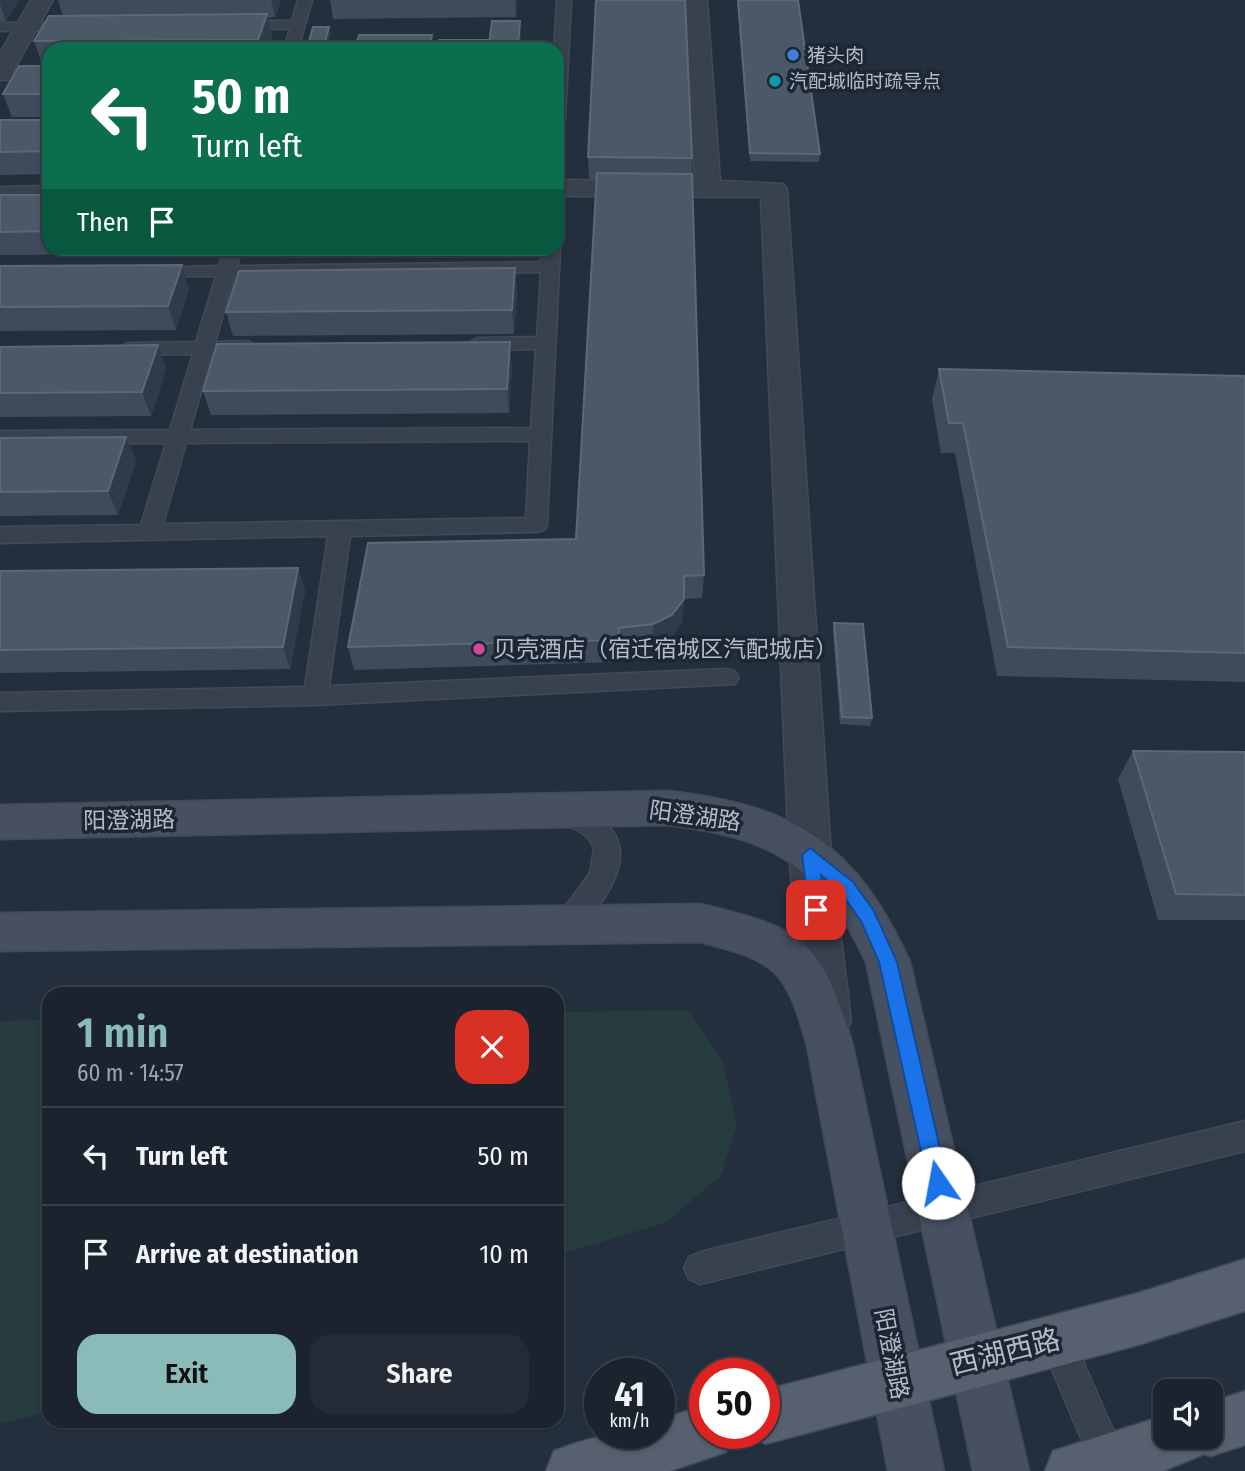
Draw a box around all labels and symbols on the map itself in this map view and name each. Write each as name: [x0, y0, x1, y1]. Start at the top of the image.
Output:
place label: 猪头肉: [807, 44, 864, 67]
marker: 猪头肉: [785, 47, 801, 63]
place label: 汽配城临时疏导点: [789, 70, 941, 93]
marker: 汽配城临时疏导点: [767, 73, 783, 89]
place label: 贝壳酒店（宿迁宿城区汽配城店）: [493, 635, 838, 663]
marker: 贝壳酒店（宿迁宿城区汽配城店）: [471, 641, 487, 657]
street label: 阳澄湖路: [647, 796, 743, 836]
street label: 阳澄湖路: [83, 805, 175, 835]
pin: [786, 880, 846, 940]
position arrow: [901, 1146, 975, 1220]
street label: 阳澄湖路: [869, 1306, 915, 1402]
street label: 西湖西路: [947, 1322, 1063, 1382]
speed limit sign: 50: [689, 1358, 780, 1449]

